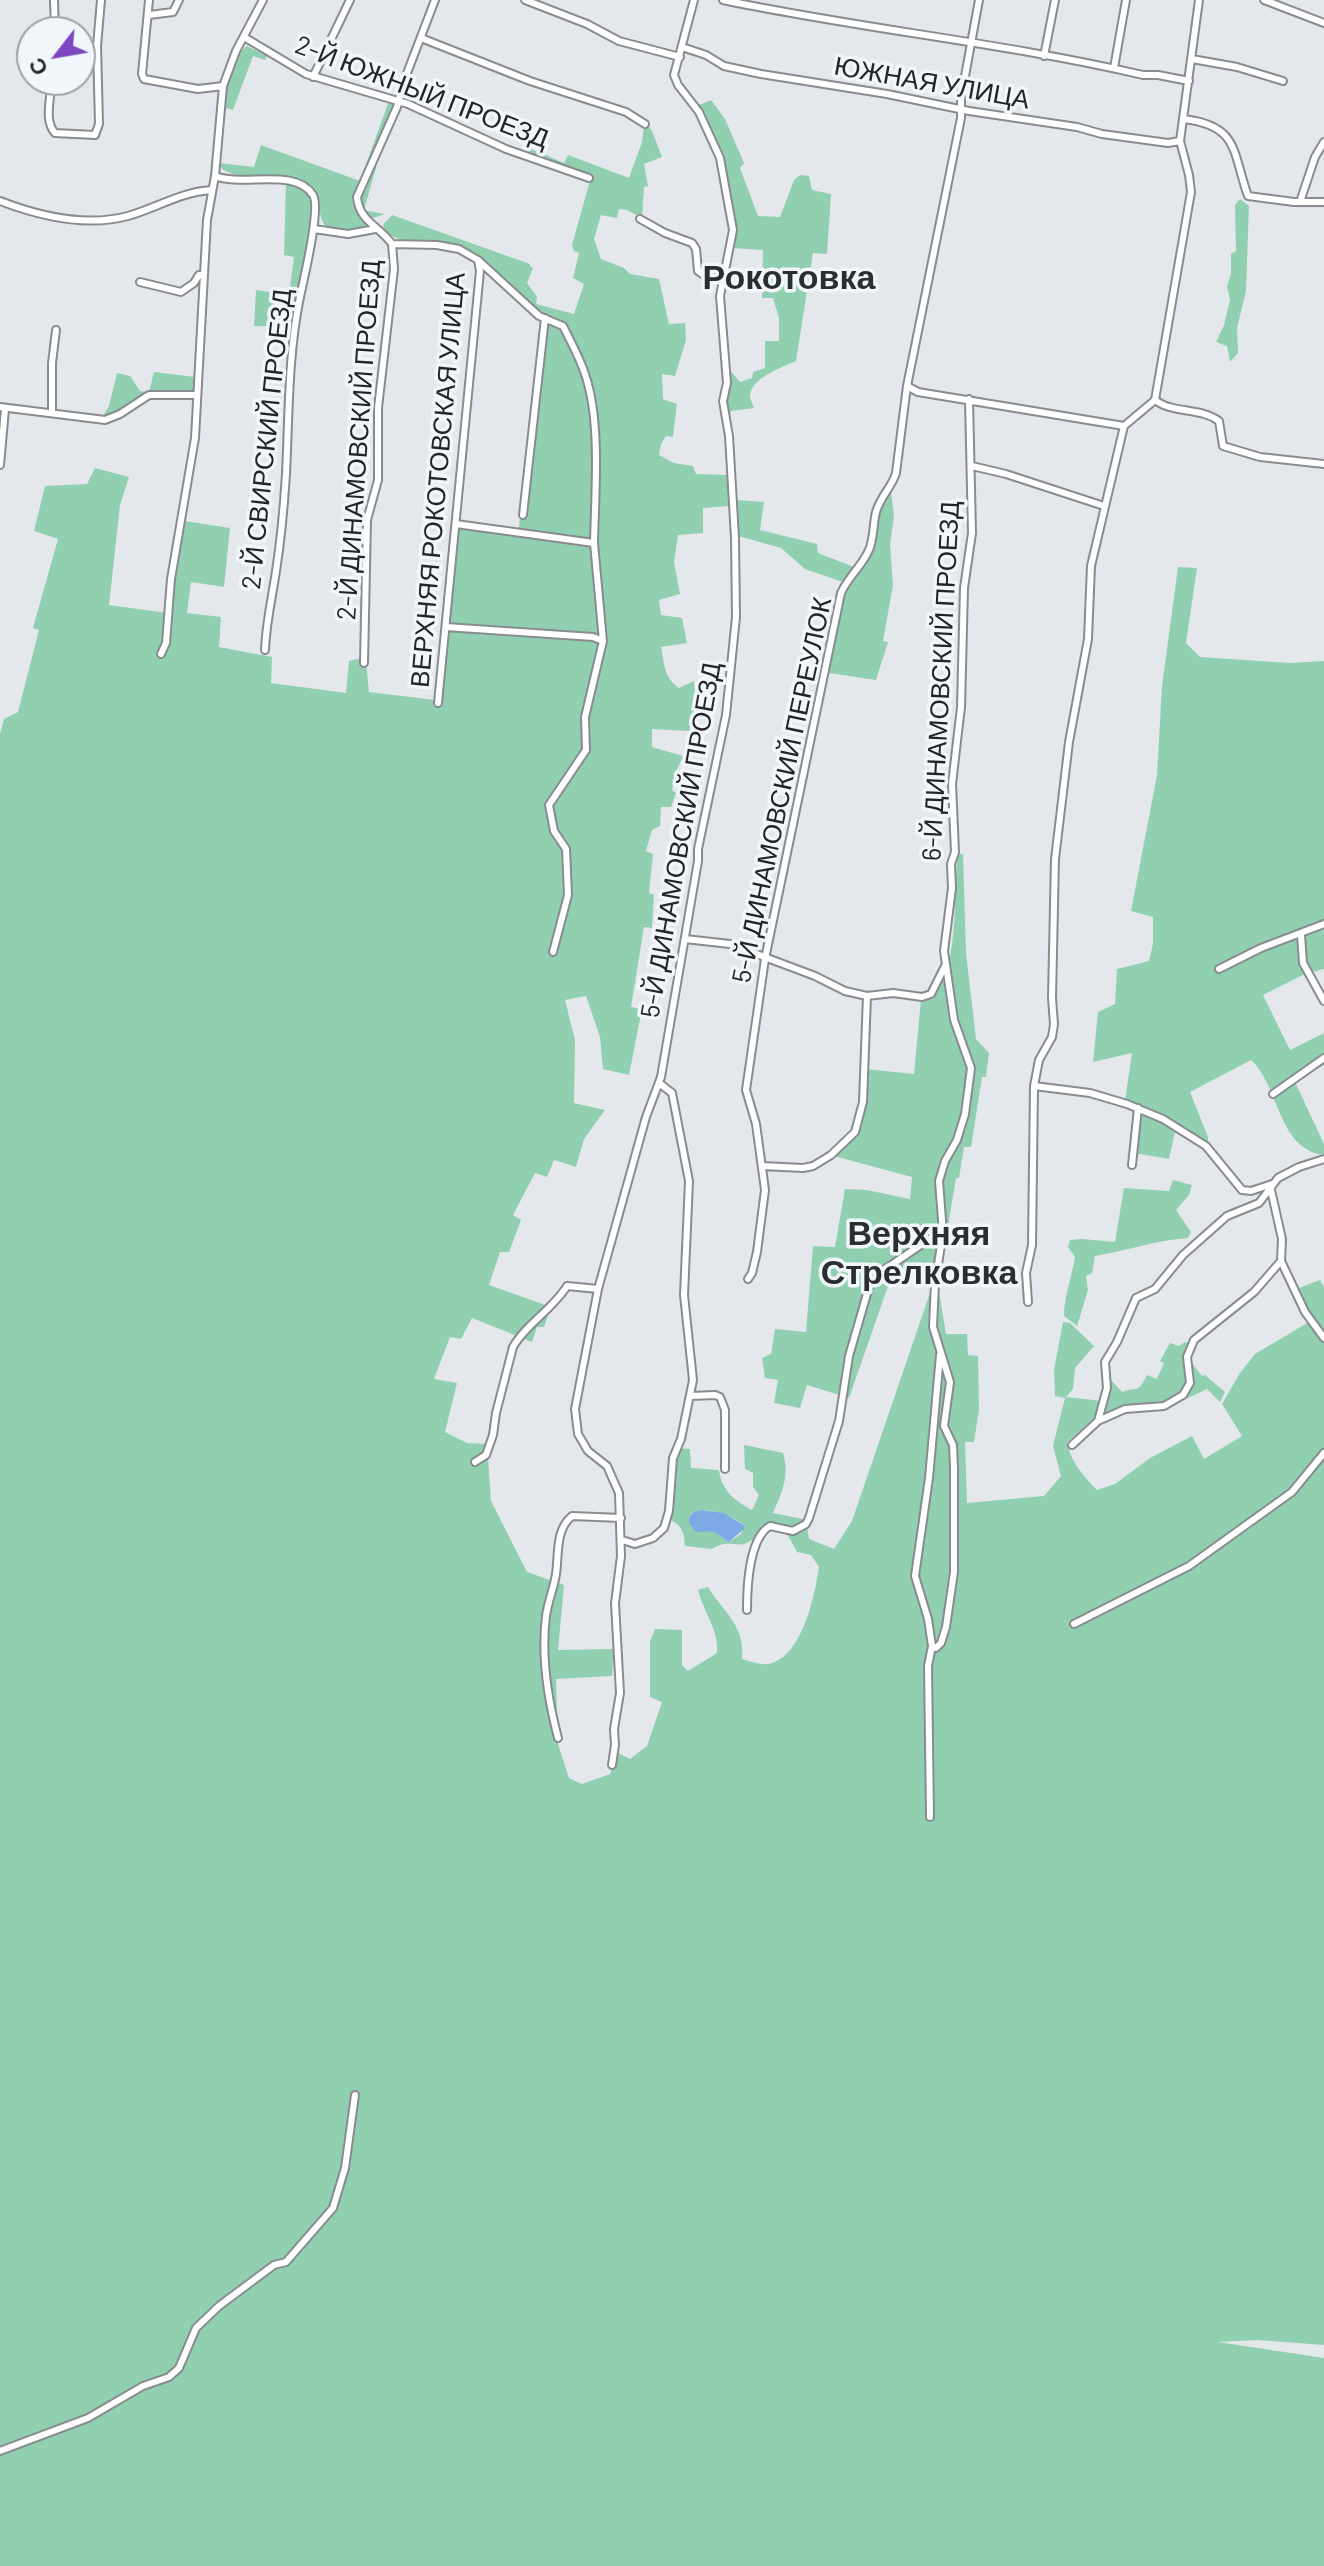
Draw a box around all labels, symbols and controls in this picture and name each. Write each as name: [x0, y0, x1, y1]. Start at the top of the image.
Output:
north arrow: [16, 16, 96, 96]
street label: 2-Й ЮЖНЫЙ ПРОЕЗД: [291, 29, 553, 155]
street label: ЮЖНАЯ УЛИЦА: [832, 50, 1032, 116]
text: С: [22, 54, 52, 81]
district label: Рокотовка: [703, 258, 875, 298]
street label: 2-Й ДИНАМОВСКИЙ ПРОЕЗД: [331, 259, 387, 621]
street label: ВЕРХНЯЯ РОКОТОВСКАЯ УЛИЦА: [404, 271, 472, 689]
street label: 2-Й СВИРСКИЙ ПРОЕЗД: [236, 287, 298, 591]
street label: 6-Й ДИНАМОВСКИЙ ПРОЕЗД: [916, 500, 966, 862]
street label: 5-Й ДИНАМОВСКИЙ ПЕРЕУЛОК: [726, 594, 838, 986]
street label: 5-Й ДИНАМОВСКИЙ ПРОЕЗД: [634, 660, 728, 1020]
district label: Верхняя Стрелковка: [821, 1214, 1017, 1294]

